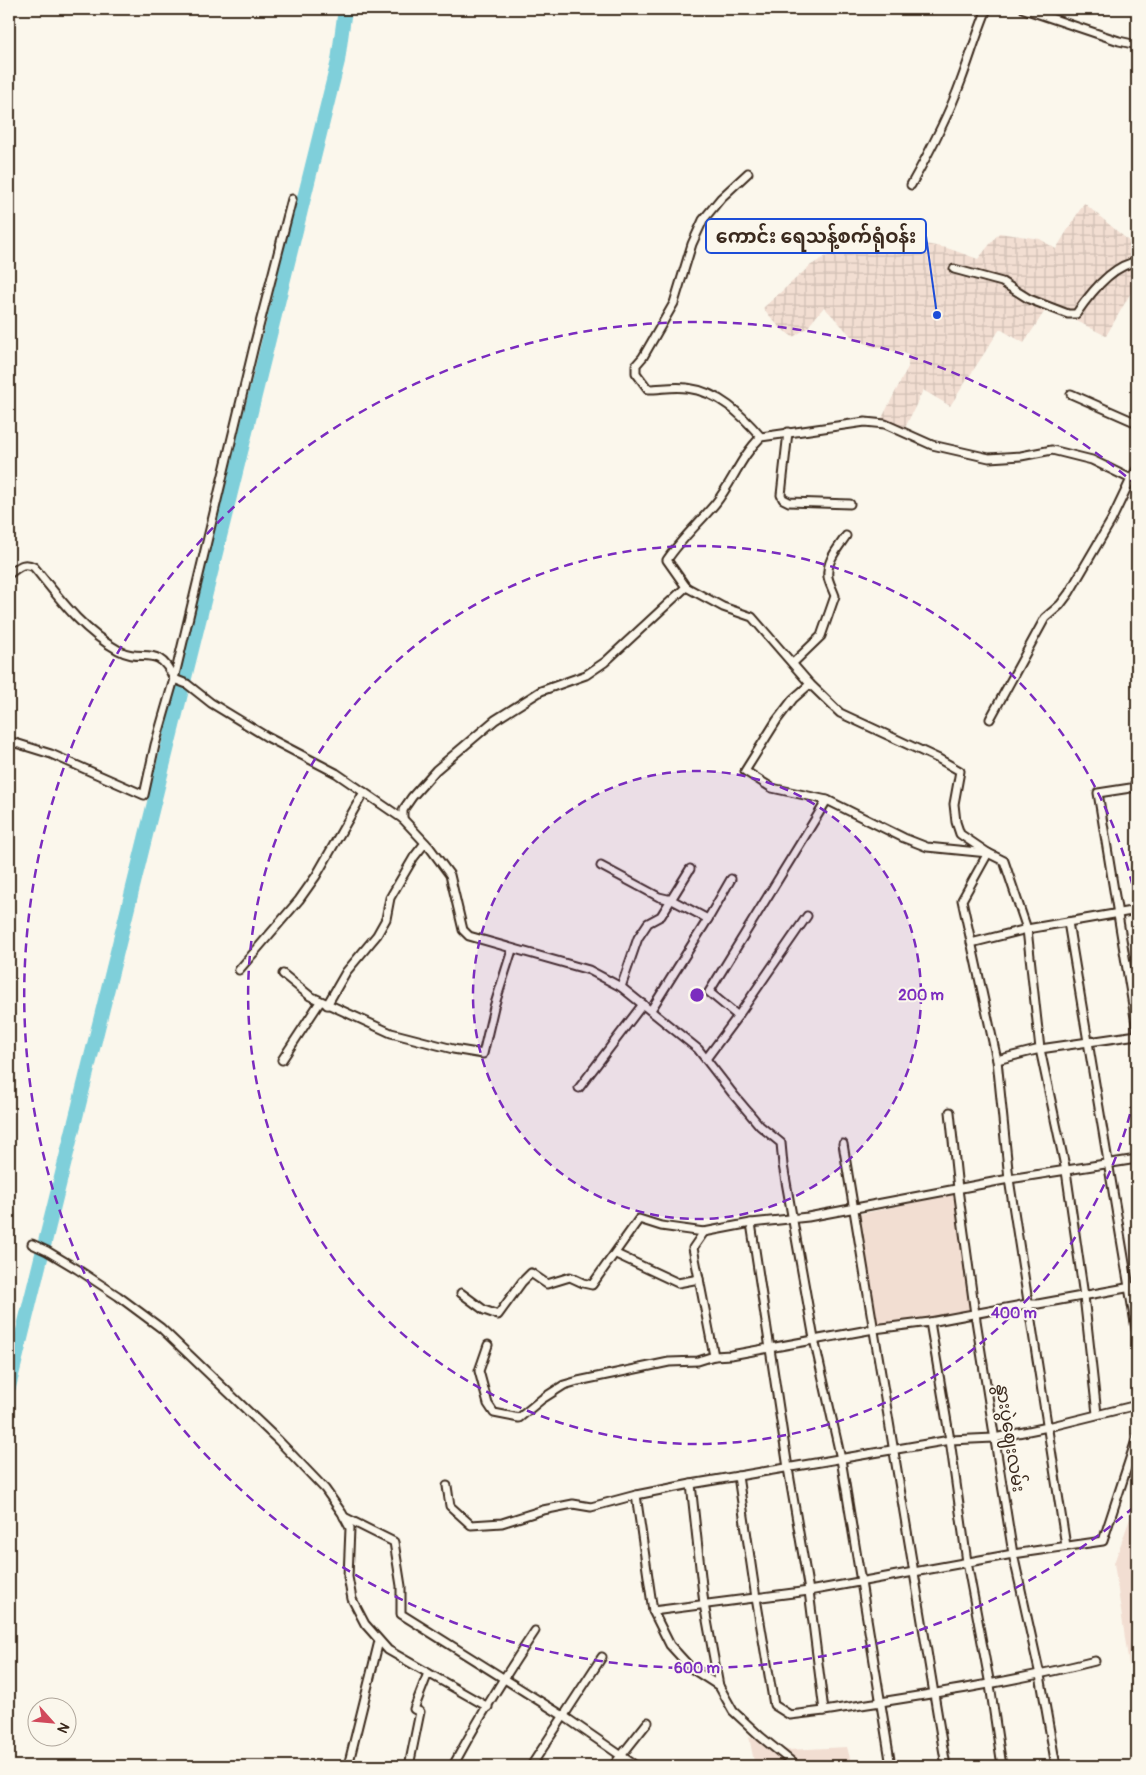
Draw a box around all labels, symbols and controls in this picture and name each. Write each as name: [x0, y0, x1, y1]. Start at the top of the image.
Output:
callout: ကောင်း ရေသန့်စက်ရုံဝန်း: [706, 219, 926, 253]
text: ကောင်း ရေသန့်စက်ရုံဝန်း: [716, 223, 916, 252]
centre of rings: [688, 986, 706, 1004]
text: 200 m: [898, 986, 944, 1005]
text: 400 m: [991, 1304, 1037, 1323]
street label: နွားပွဲဈေးလမ်း: [987, 1382, 1032, 1494]
text: 600 m: [674, 1659, 720, 1678]
north arrow: [28, 1698, 78, 1748]
text: N: [53, 1720, 73, 1736]

